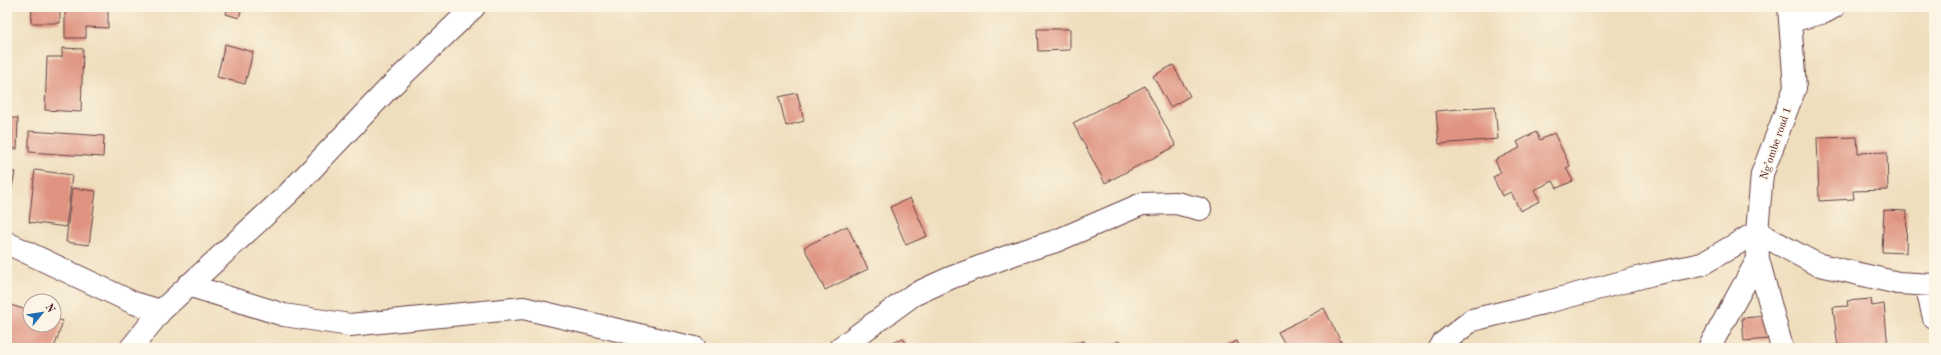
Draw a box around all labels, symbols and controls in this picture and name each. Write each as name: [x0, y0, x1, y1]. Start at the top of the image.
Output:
street label: Ng’ombe road 1: [1759, 106, 1794, 181]
north arrow: [22, 293, 62, 333]
text: N: [42, 302, 57, 316]

